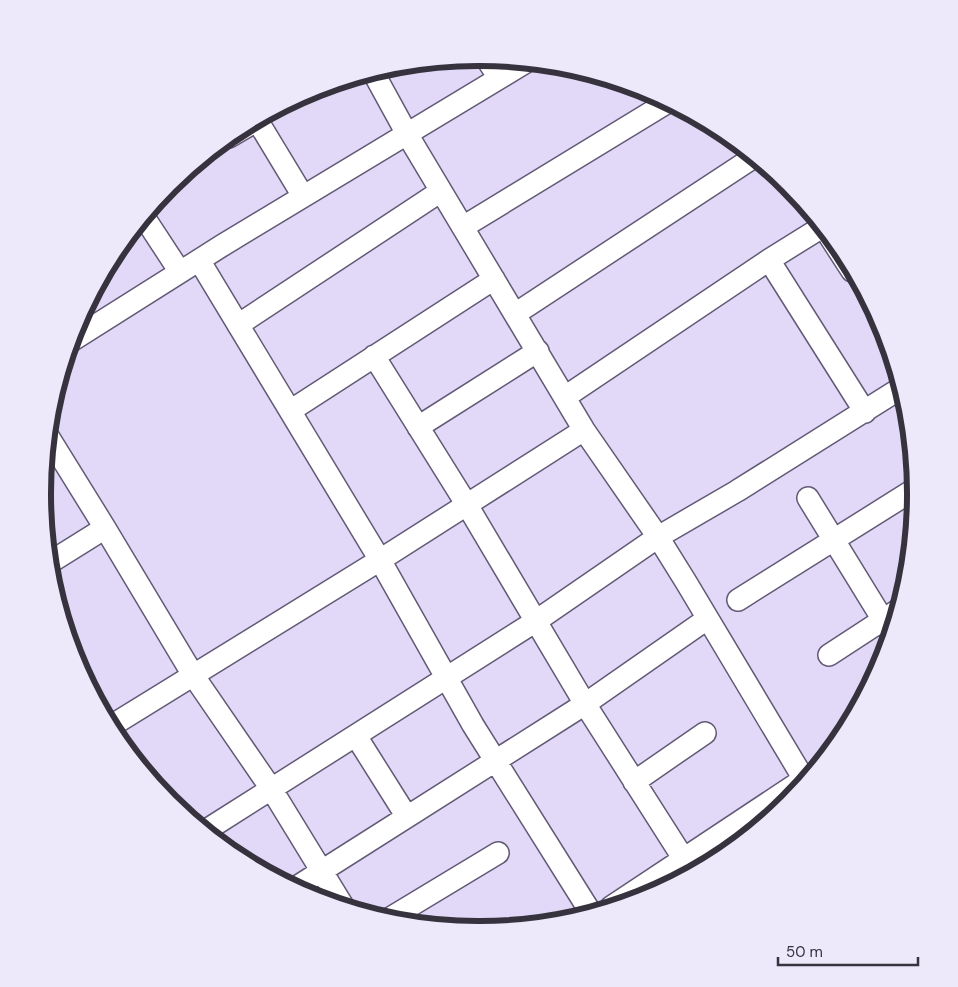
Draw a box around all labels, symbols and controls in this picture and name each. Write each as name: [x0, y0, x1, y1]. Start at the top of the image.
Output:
scale bar: [778, 934, 918, 966]
text: 50 m: [786, 942, 823, 962]

